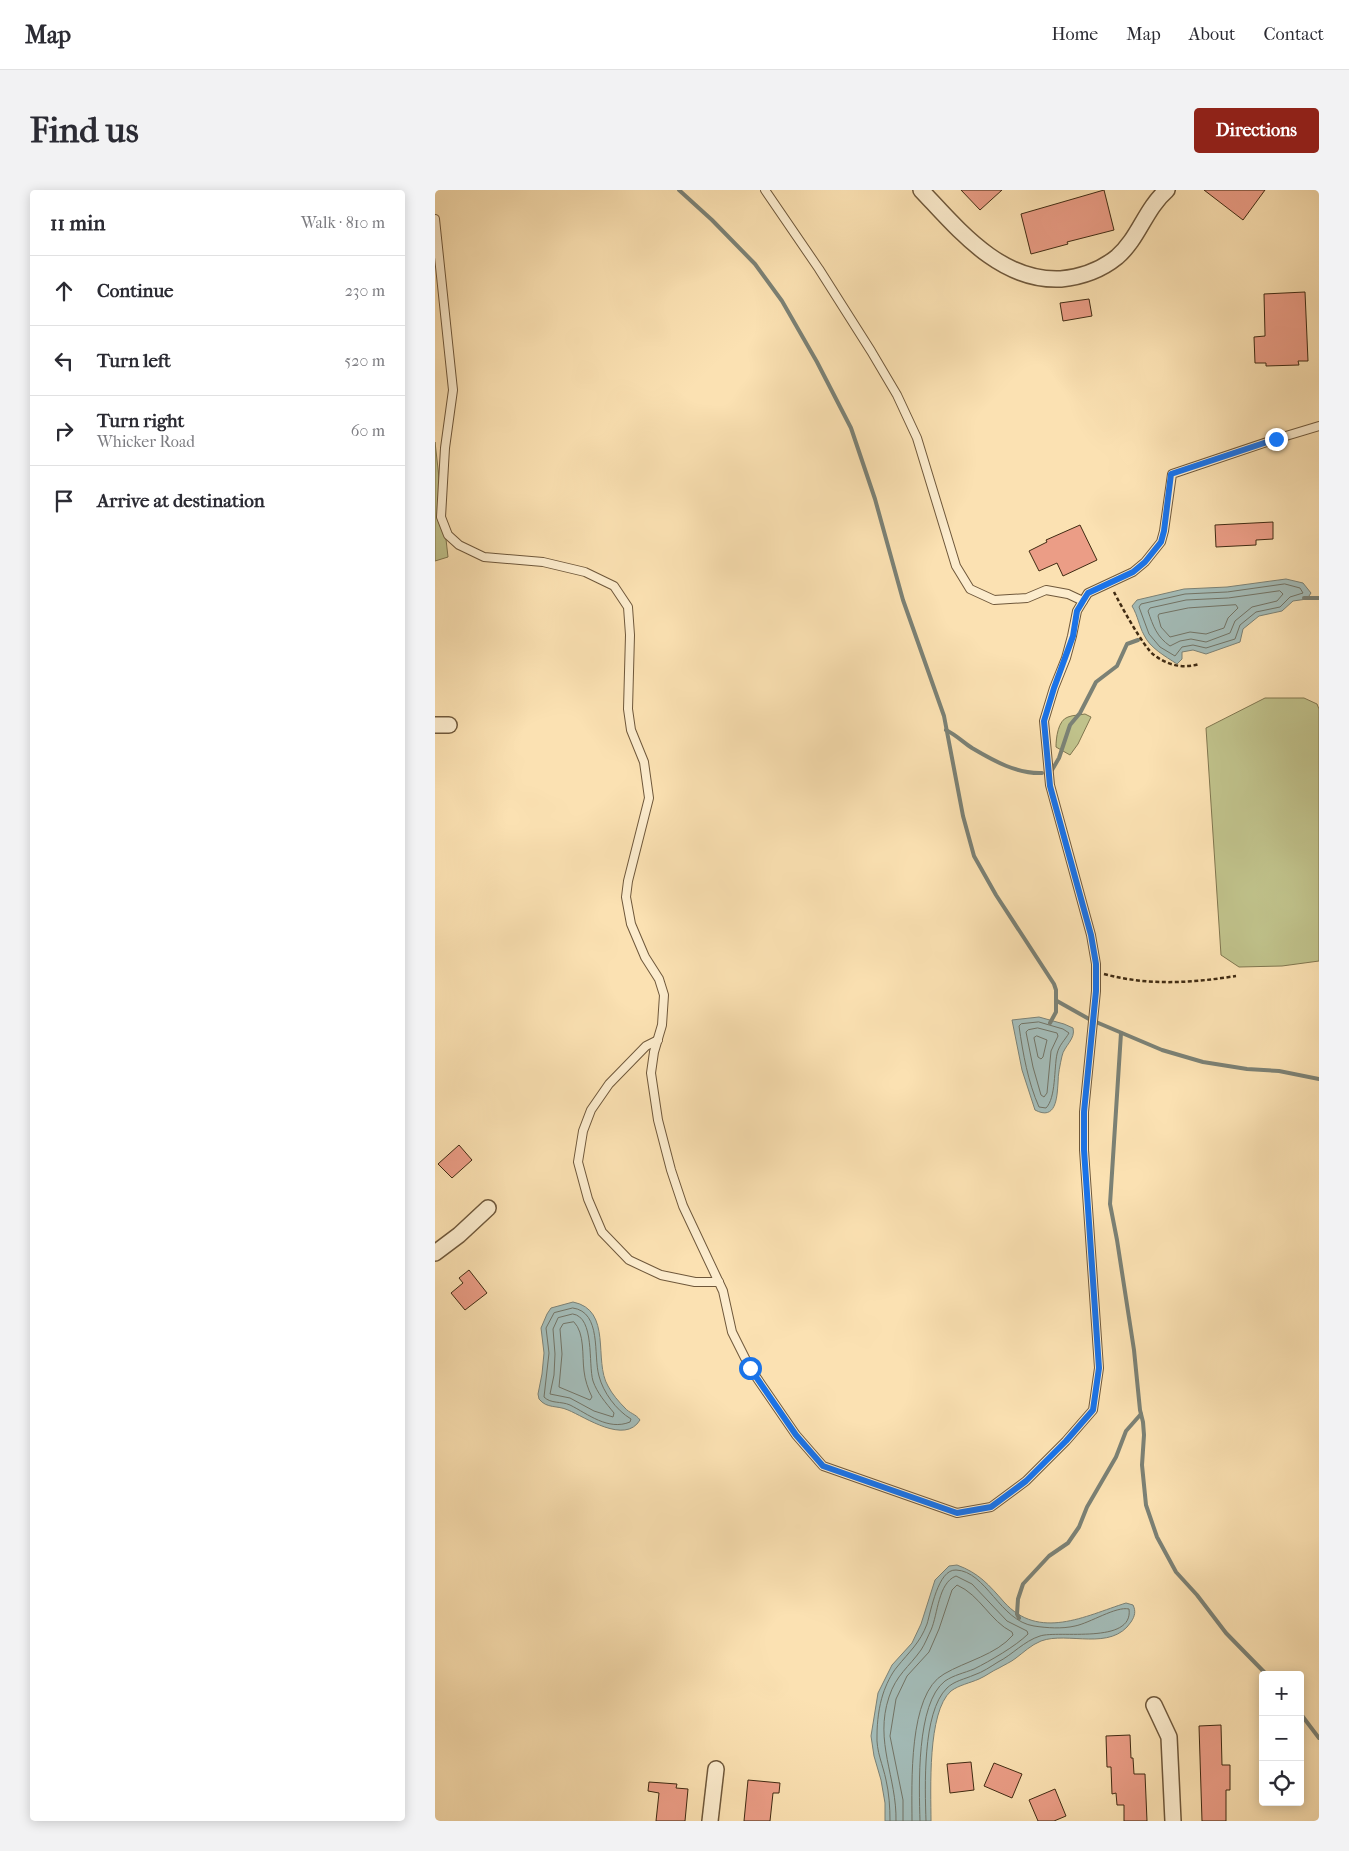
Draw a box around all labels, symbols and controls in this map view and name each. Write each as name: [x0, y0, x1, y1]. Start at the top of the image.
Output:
text: Map: [25, 21, 71, 49]
text: Home: [1051, 24, 1098, 45]
text: Map: [1126, 24, 1161, 45]
text: About: [1189, 24, 1235, 45]
text: Contact: [1263, 24, 1324, 45]
button: Directions: [1194, 108, 1319, 153]
text: Find us: [30, 110, 139, 151]
text: 11 min: [50, 211, 105, 235]
text: Walk · 810 m: [301, 213, 385, 232]
icon: ahead: [50, 277, 78, 305]
text: Continue: [97, 280, 173, 302]
text: 230 m: [345, 281, 385, 300]
icon: left: [50, 347, 78, 375]
text: Turn left: [97, 350, 171, 372]
text: 520 m: [344, 351, 385, 370]
text: Turn right: [97, 410, 184, 432]
icon: right: [50, 417, 78, 445]
text: 60 m: [351, 421, 385, 440]
route end: [1265, 428, 1288, 451]
text: Whicker Road: [97, 432, 195, 451]
icon: arrive: [50, 487, 78, 515]
text: Arrive at destination: [97, 490, 265, 512]
route start: [739, 1357, 762, 1380]
map controls: [1259, 1671, 1304, 1806]
button: +: [1259, 1671, 1304, 1716]
button: −: [1259, 1716, 1304, 1761]
button: locate: [1259, 1761, 1304, 1806]

